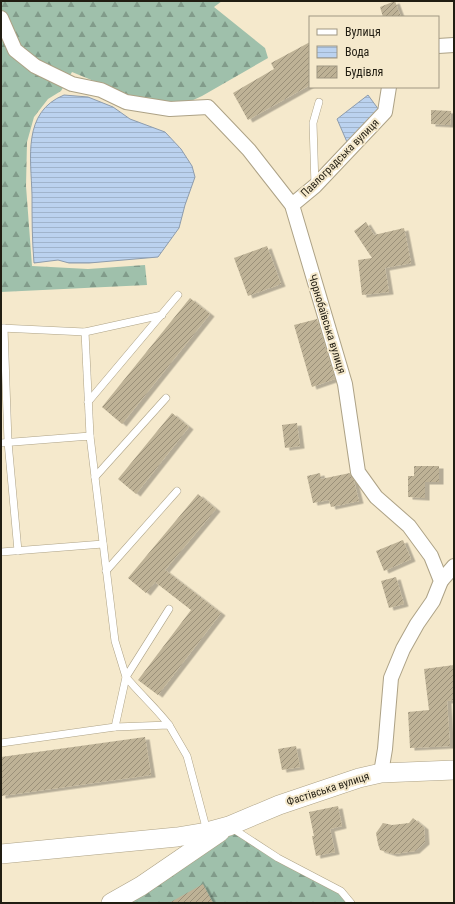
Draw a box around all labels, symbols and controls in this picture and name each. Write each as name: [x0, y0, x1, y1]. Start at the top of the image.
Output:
legend: [309, 16, 439, 88]
text: Вулиця: [345, 25, 381, 39]
text: Вода: [345, 45, 370, 59]
text: Будівля: [345, 65, 383, 79]
street label: Павлоградська вулиця: [298, 116, 382, 200]
street label: Чорнобаївська вулиця: [306, 273, 348, 375]
street label: Фастівська вулиця: [285, 770, 371, 808]

